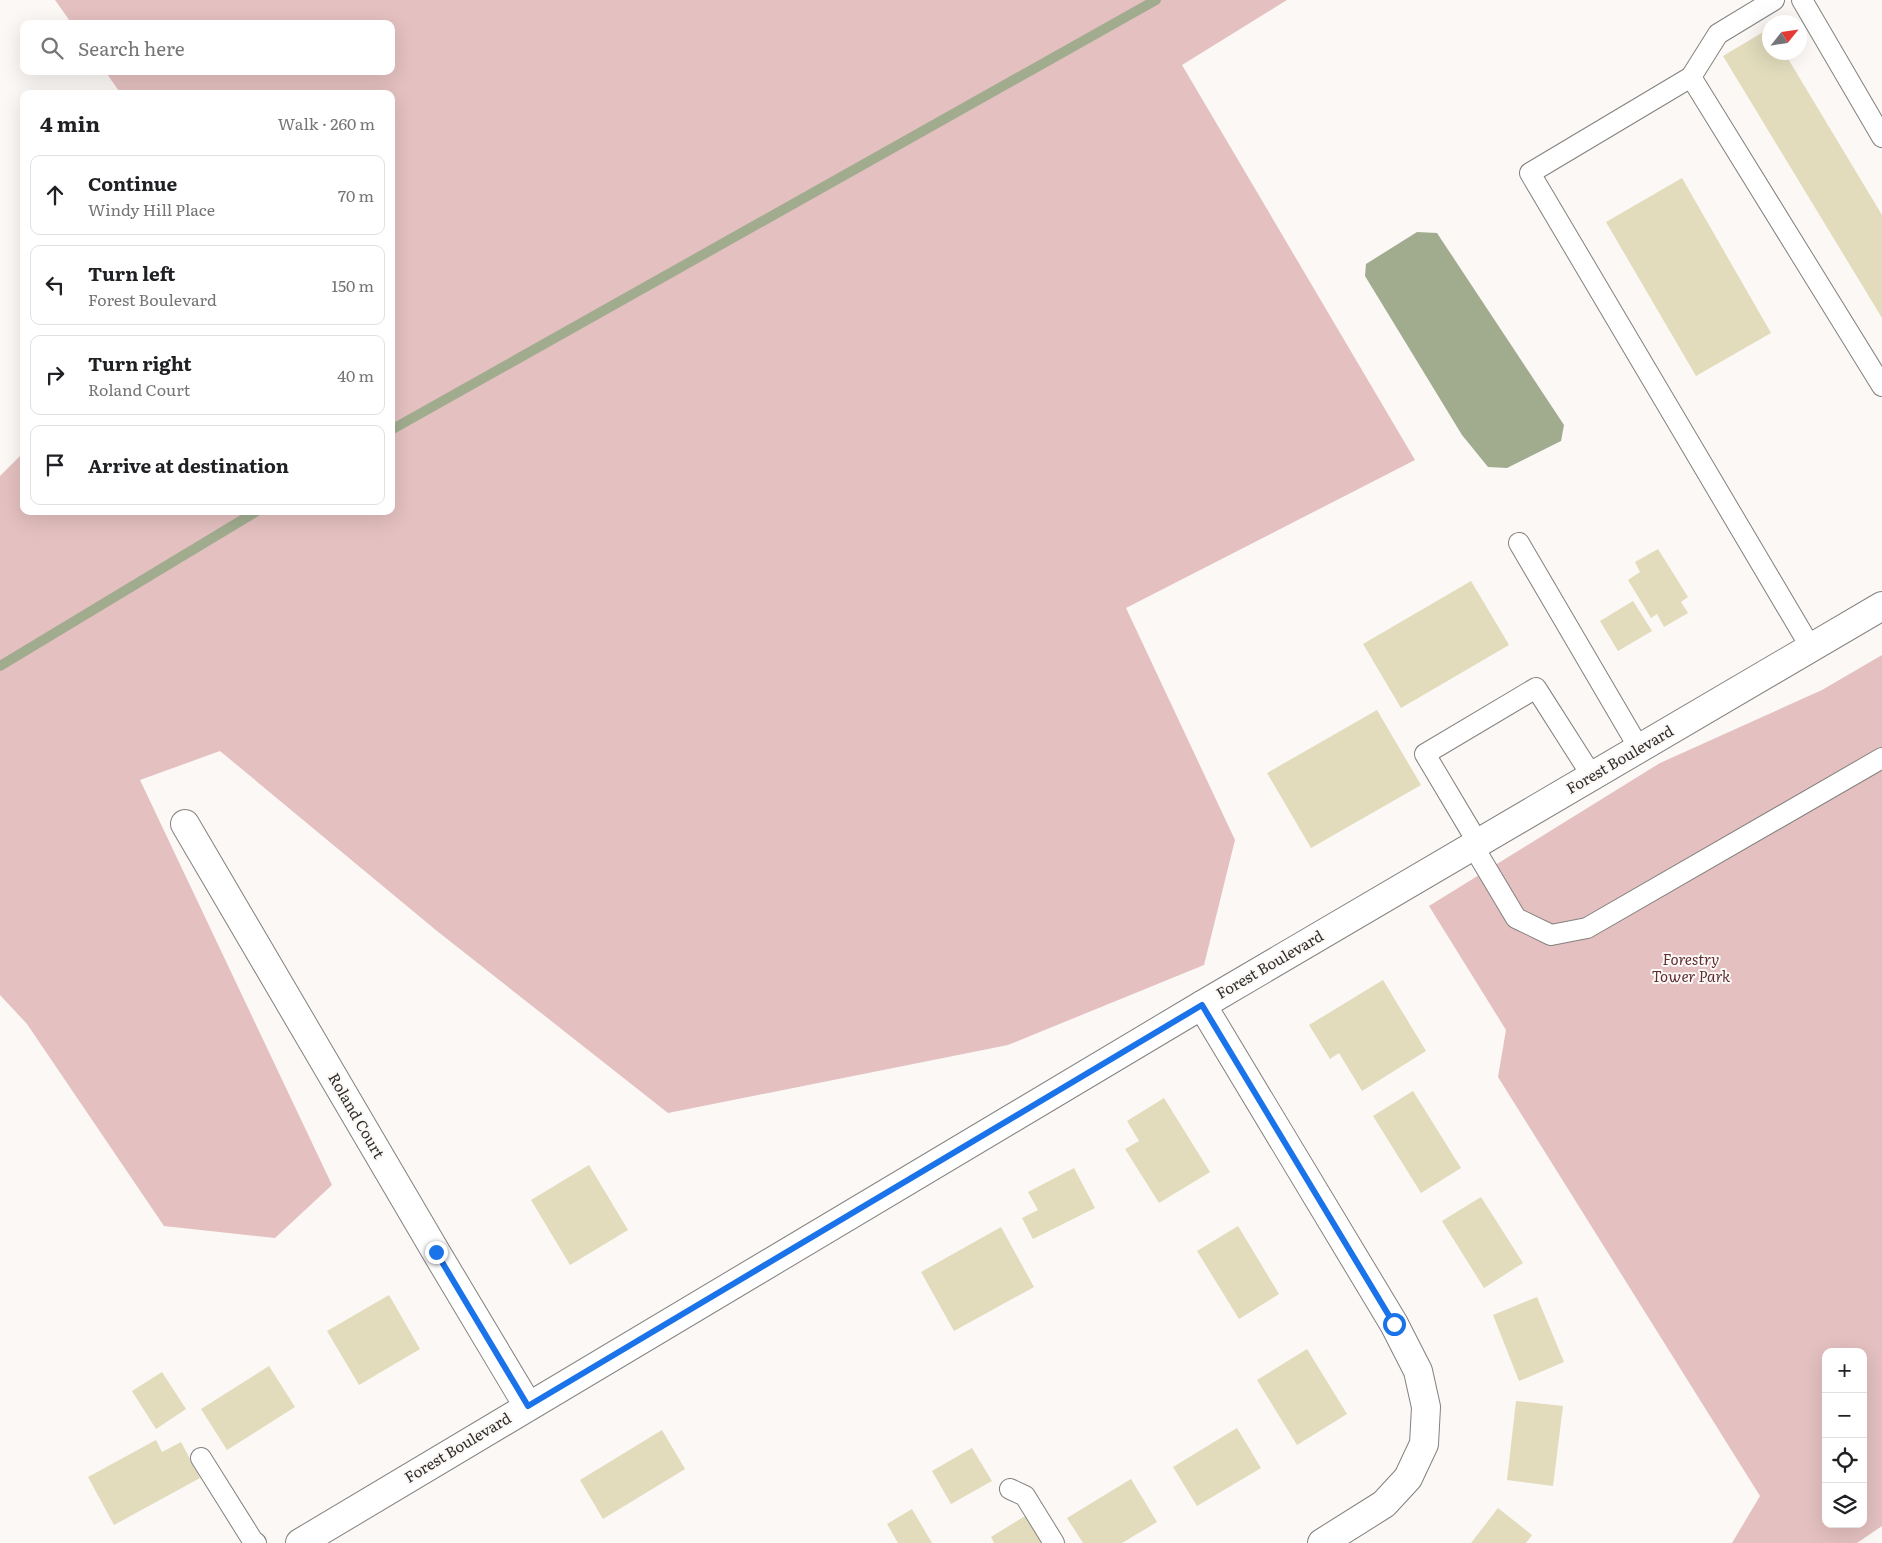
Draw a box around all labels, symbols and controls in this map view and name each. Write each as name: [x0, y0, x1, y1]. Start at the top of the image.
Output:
north arrow: [1762, 15, 1807, 60]
search box: [20, 20, 395, 75]
icon: search: [38, 34, 66, 62]
text: Search here: [78, 34, 185, 62]
text: 4 min: [40, 107, 100, 138]
text: Walk · 260 m: [278, 111, 375, 135]
text: Continue: [88, 169, 177, 197]
icon: ahead: [41, 181, 69, 209]
text: 70 m: [338, 183, 374, 207]
text: Windy Hill Place: [88, 197, 215, 221]
text: Turn left: [88, 259, 175, 287]
icon: left: [41, 271, 69, 299]
text: 150 m: [331, 273, 374, 297]
text: Forest Boulevard: [88, 287, 217, 311]
text: Turn right: [88, 349, 192, 377]
icon: right: [41, 361, 69, 389]
text: 40 m: [337, 363, 374, 387]
text: Roland Court: [88, 377, 190, 401]
icon: arrive: [41, 451, 69, 479]
text: Arrive at destination: [88, 451, 289, 479]
street label: Forest Boulevard: [1561, 719, 1677, 799]
street label: Forest Boulevard: [1211, 924, 1327, 1004]
park label: Forestry Tower Park: [1652, 947, 1731, 987]
street label: Roland Court: [323, 1068, 391, 1163]
route end: [425, 1241, 448, 1264]
route start: [1383, 1313, 1406, 1336]
map controls: [1822, 1348, 1867, 1528]
button: +: [1822, 1348, 1867, 1393]
button: −: [1822, 1393, 1867, 1438]
street label: Forest Boulevard: [400, 1406, 515, 1488]
button: locate: [1822, 1438, 1867, 1483]
button: layers: [1822, 1483, 1867, 1528]

